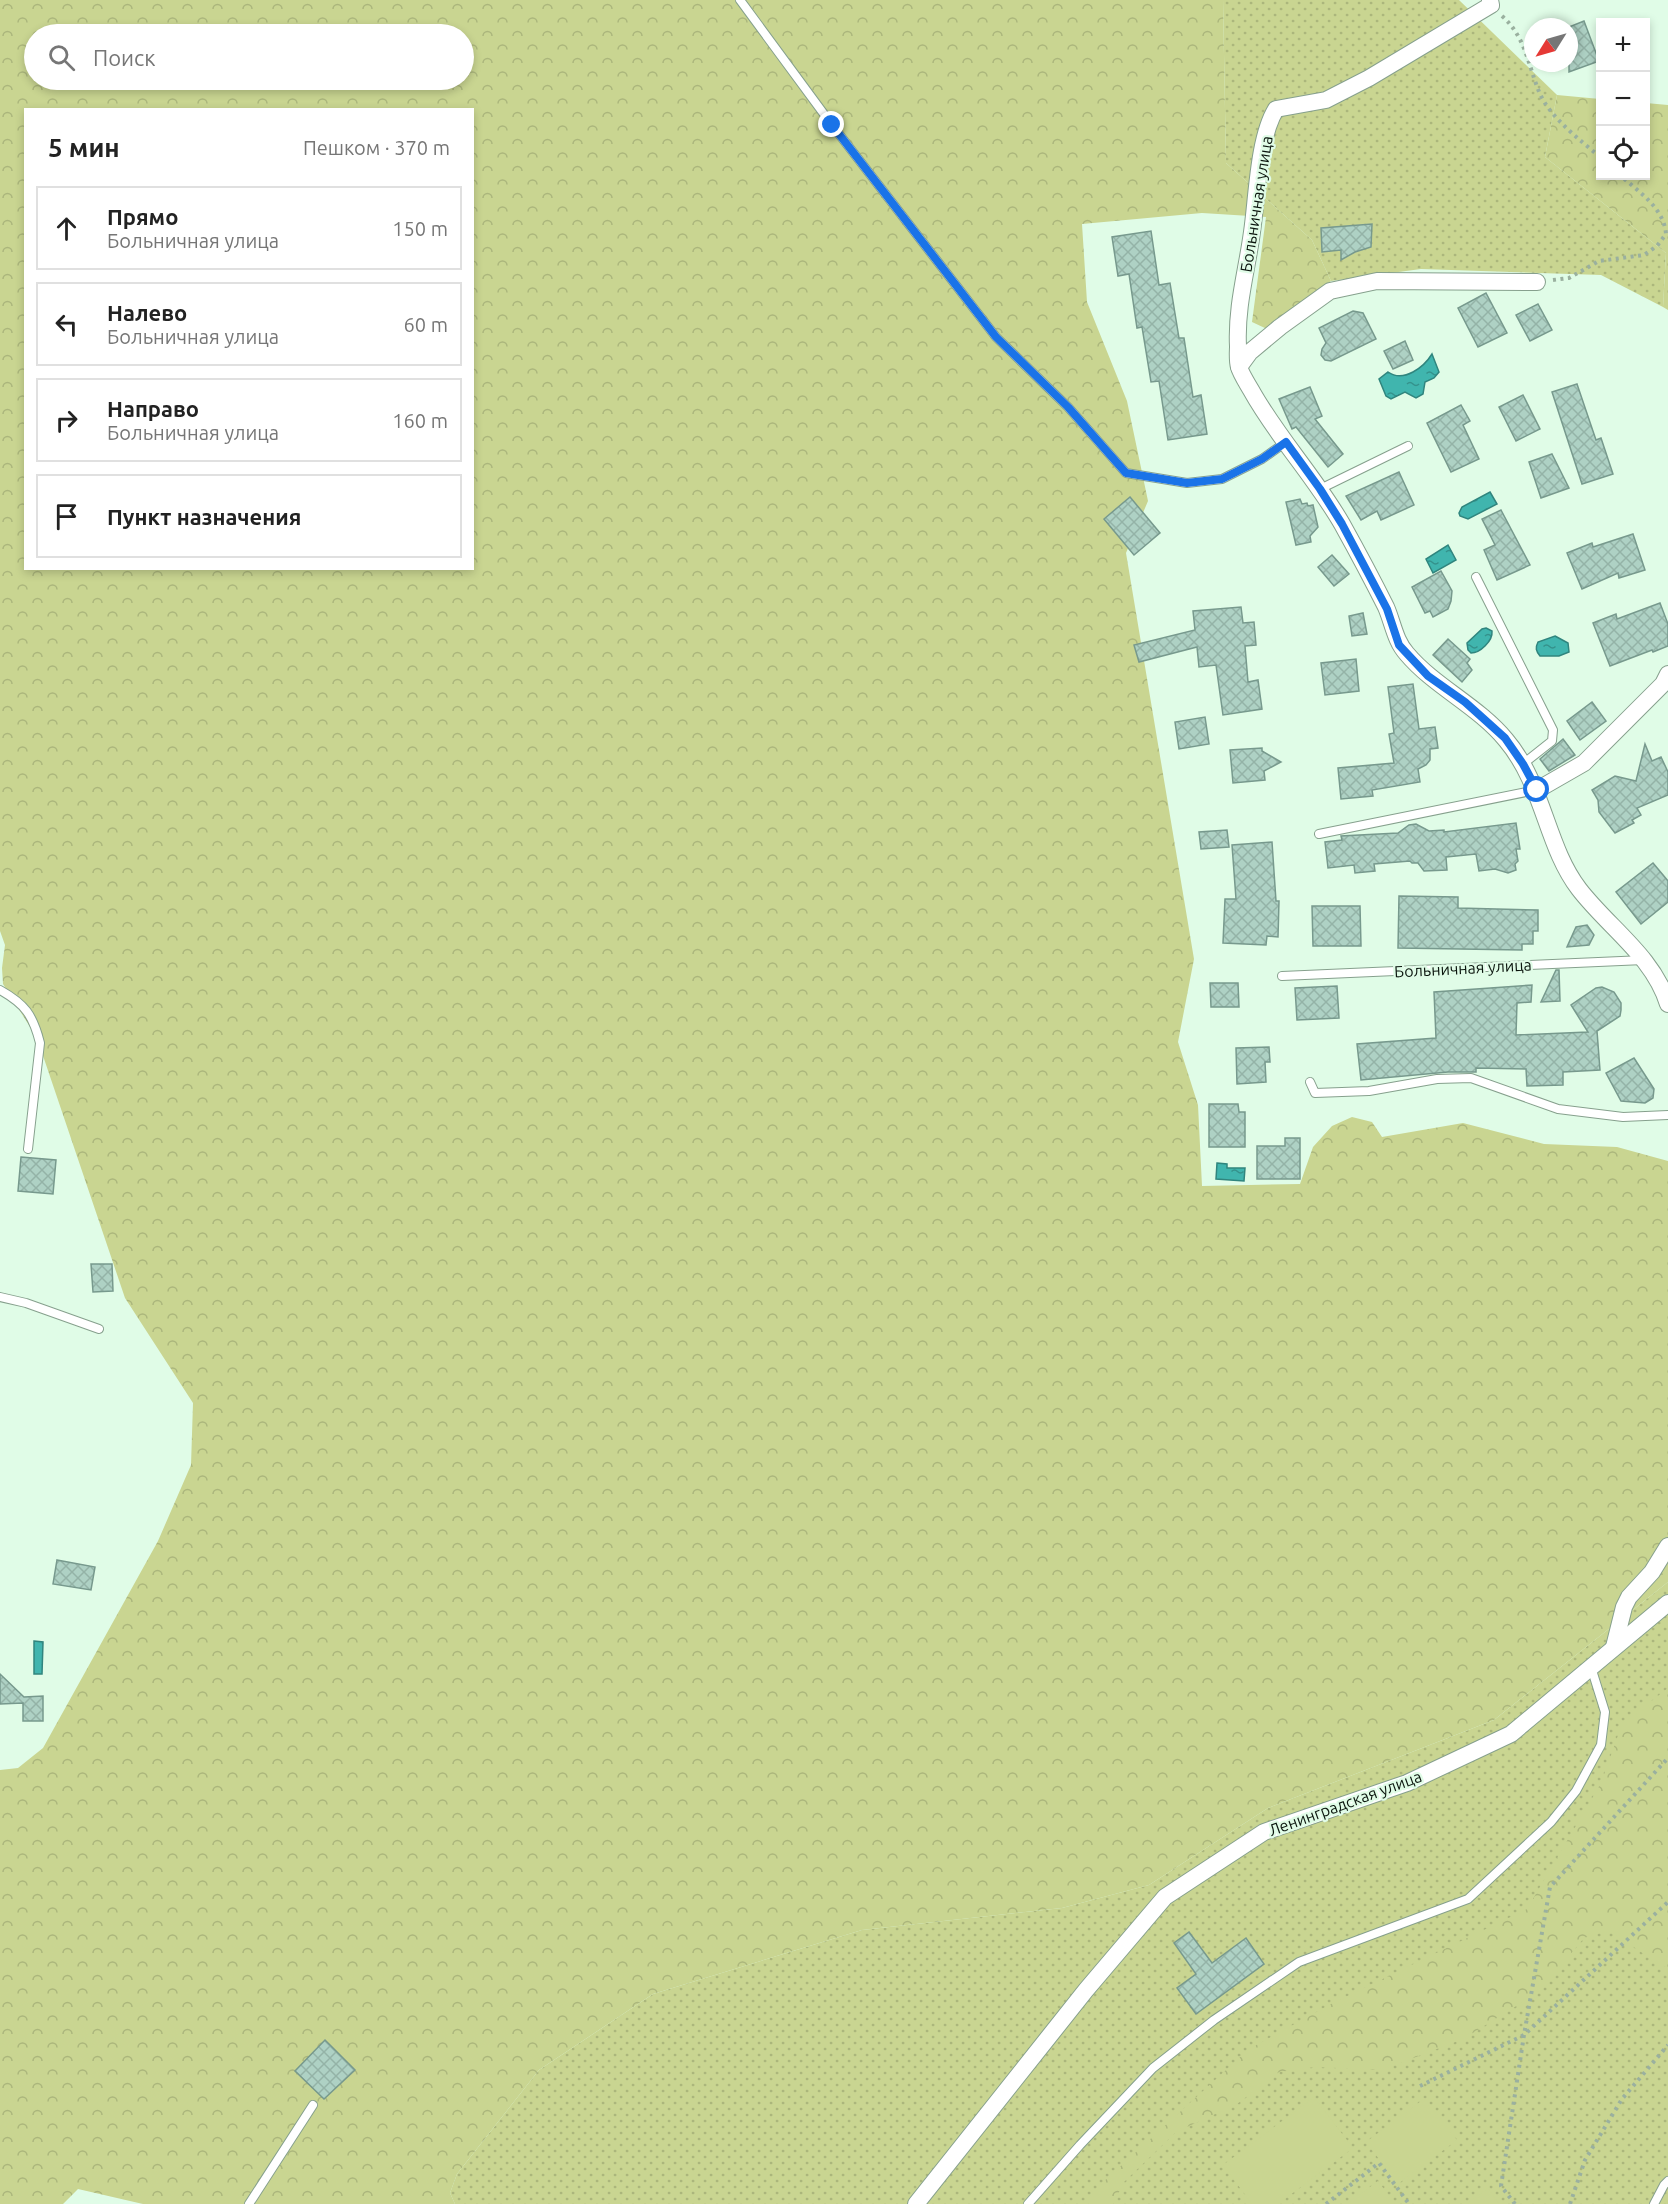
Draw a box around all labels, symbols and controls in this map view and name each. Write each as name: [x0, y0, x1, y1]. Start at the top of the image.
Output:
north arrow: [1524, 18, 1578, 72]
map controls: [1596, 18, 1650, 180]
button: +: [1596, 18, 1650, 72]
search box: [24, 24, 474, 90]
icon: search: [45, 41, 78, 74]
text: Поиск: [93, 45, 156, 70]
button: −: [1596, 72, 1650, 126]
route end: [818, 111, 844, 137]
button: locate: [1596, 126, 1650, 180]
text: 5 мин: [48, 133, 120, 162]
street label: Больничная улица: [1236, 135, 1276, 273]
text: Пешком · 370 m: [303, 136, 450, 159]
text: Прямо: [107, 204, 178, 229]
icon: ahead: [50, 212, 83, 245]
text: 150 m: [392, 217, 448, 240]
text: Больничная улица: [107, 229, 279, 252]
text: Налево: [107, 300, 187, 325]
icon: left: [50, 308, 83, 341]
text: 60 m: [404, 313, 448, 336]
text: Больничная улица: [107, 325, 279, 348]
text: Направо: [107, 396, 199, 421]
icon: right: [50, 404, 83, 437]
text: 160 m: [392, 409, 448, 432]
text: Больничная улица: [107, 421, 279, 444]
icon: arrive: [50, 500, 83, 533]
text: Пункт назначения: [107, 504, 301, 529]
route start: [1523, 776, 1549, 802]
street label: Больничная улица: [1394, 955, 1532, 981]
street label: Ленинградская улица: [1266, 1767, 1424, 1839]

